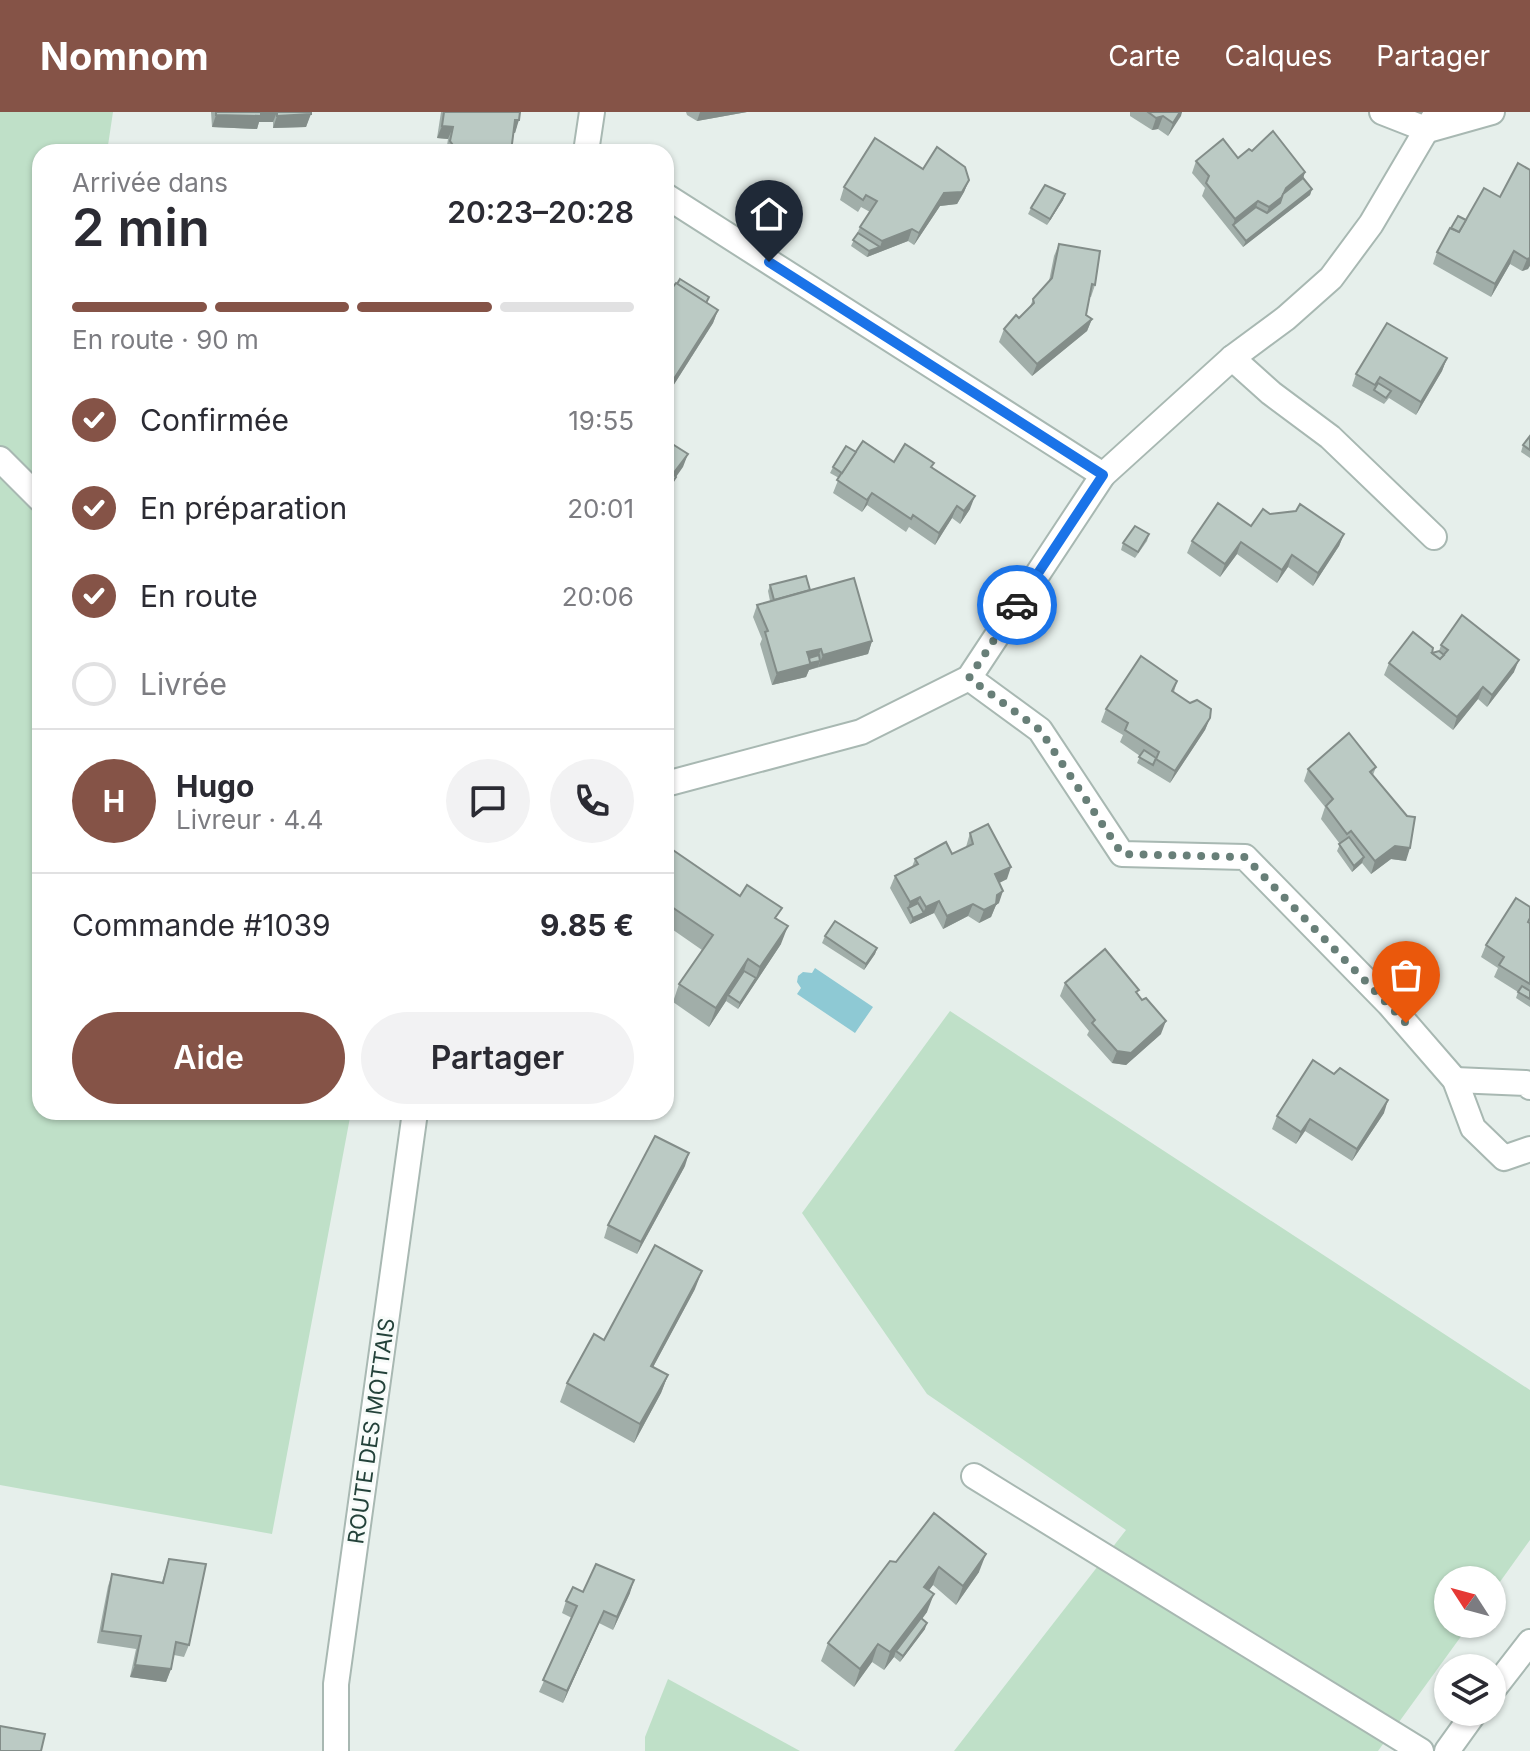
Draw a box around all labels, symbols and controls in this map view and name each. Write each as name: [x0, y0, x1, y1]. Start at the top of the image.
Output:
text: Nomnom: [40, 33, 209, 79]
text: Carte: [1108, 39, 1181, 73]
text: Calques: [1225, 39, 1332, 73]
text: Partager: [1376, 39, 1490, 73]
text: Arrivée dans: [72, 167, 228, 198]
pin: [735, 180, 803, 262]
icon: home: [747, 192, 791, 236]
text: 20:23–20:28: [447, 194, 634, 230]
text: 2 min: [72, 196, 210, 259]
text: En route · 90 m: [72, 324, 259, 355]
icon: check: [72, 398, 116, 442]
text: Confirmée: [140, 402, 289, 438]
text: 19:55: [568, 405, 634, 436]
icon: check: [72, 486, 116, 530]
text: En préparation: [140, 490, 347, 526]
text: 20:01: [567, 493, 634, 524]
courier: [977, 565, 1057, 645]
icon: check: [72, 574, 116, 618]
text: En route: [140, 578, 258, 614]
text: 20:06: [562, 581, 634, 612]
icon: car: [995, 583, 1039, 627]
text: Livrée: [140, 666, 227, 702]
button: chat: [446, 759, 530, 843]
button: phone: [550, 759, 634, 843]
text: Hugo: [176, 768, 254, 804]
text: H: [103, 783, 125, 819]
text: Livreur · 4.4: [176, 804, 324, 835]
text: Commande #1039: [72, 907, 331, 943]
text: 9.85 €: [540, 907, 634, 943]
pin: [1372, 941, 1440, 1023]
icon: bag: [1384, 953, 1428, 997]
button: Aide: [72, 1012, 345, 1104]
button: Partager: [361, 1012, 634, 1104]
street label: ROUTE DES MOTTAIS: [342, 1316, 400, 1546]
north arrow: [1434, 1566, 1506, 1638]
map controls: [1434, 1566, 1506, 1726]
button: layers: [1434, 1654, 1506, 1726]

